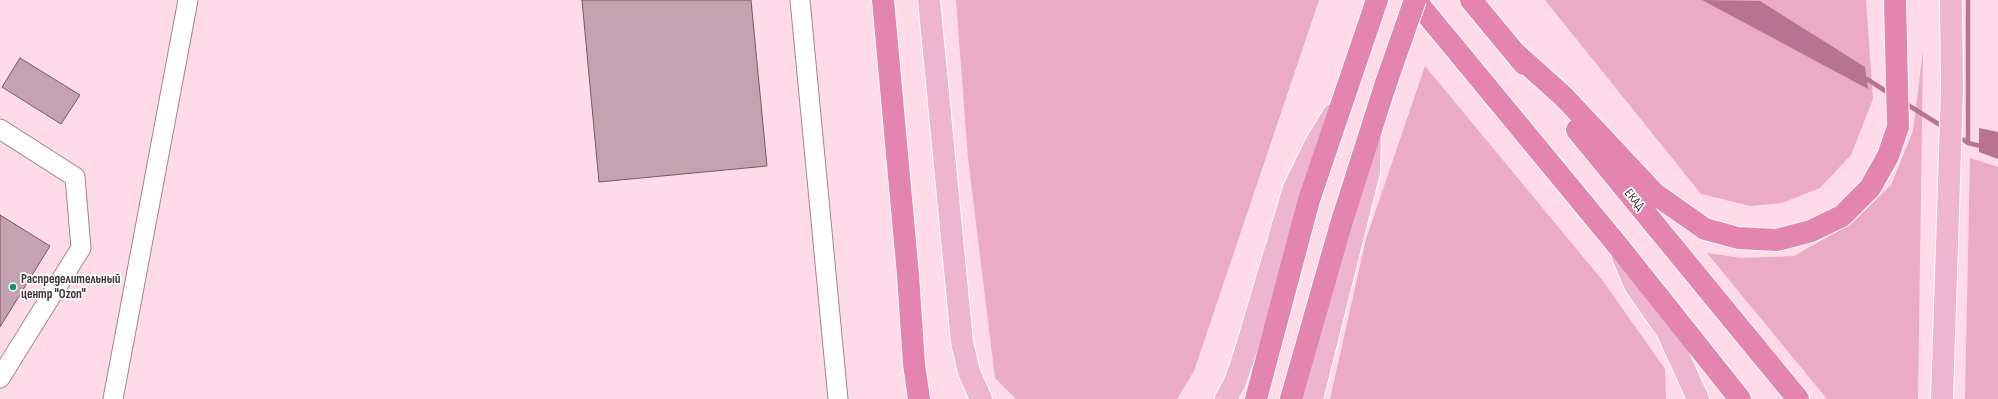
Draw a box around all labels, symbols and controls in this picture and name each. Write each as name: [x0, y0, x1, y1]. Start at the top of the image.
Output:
street label: ЕКАД: [1621, 186, 1647, 214]
place label: Распределительный центр "Ozon": [21, 272, 120, 303]
marker: Распределительный центр "Ozon": [8, 282, 18, 292]

